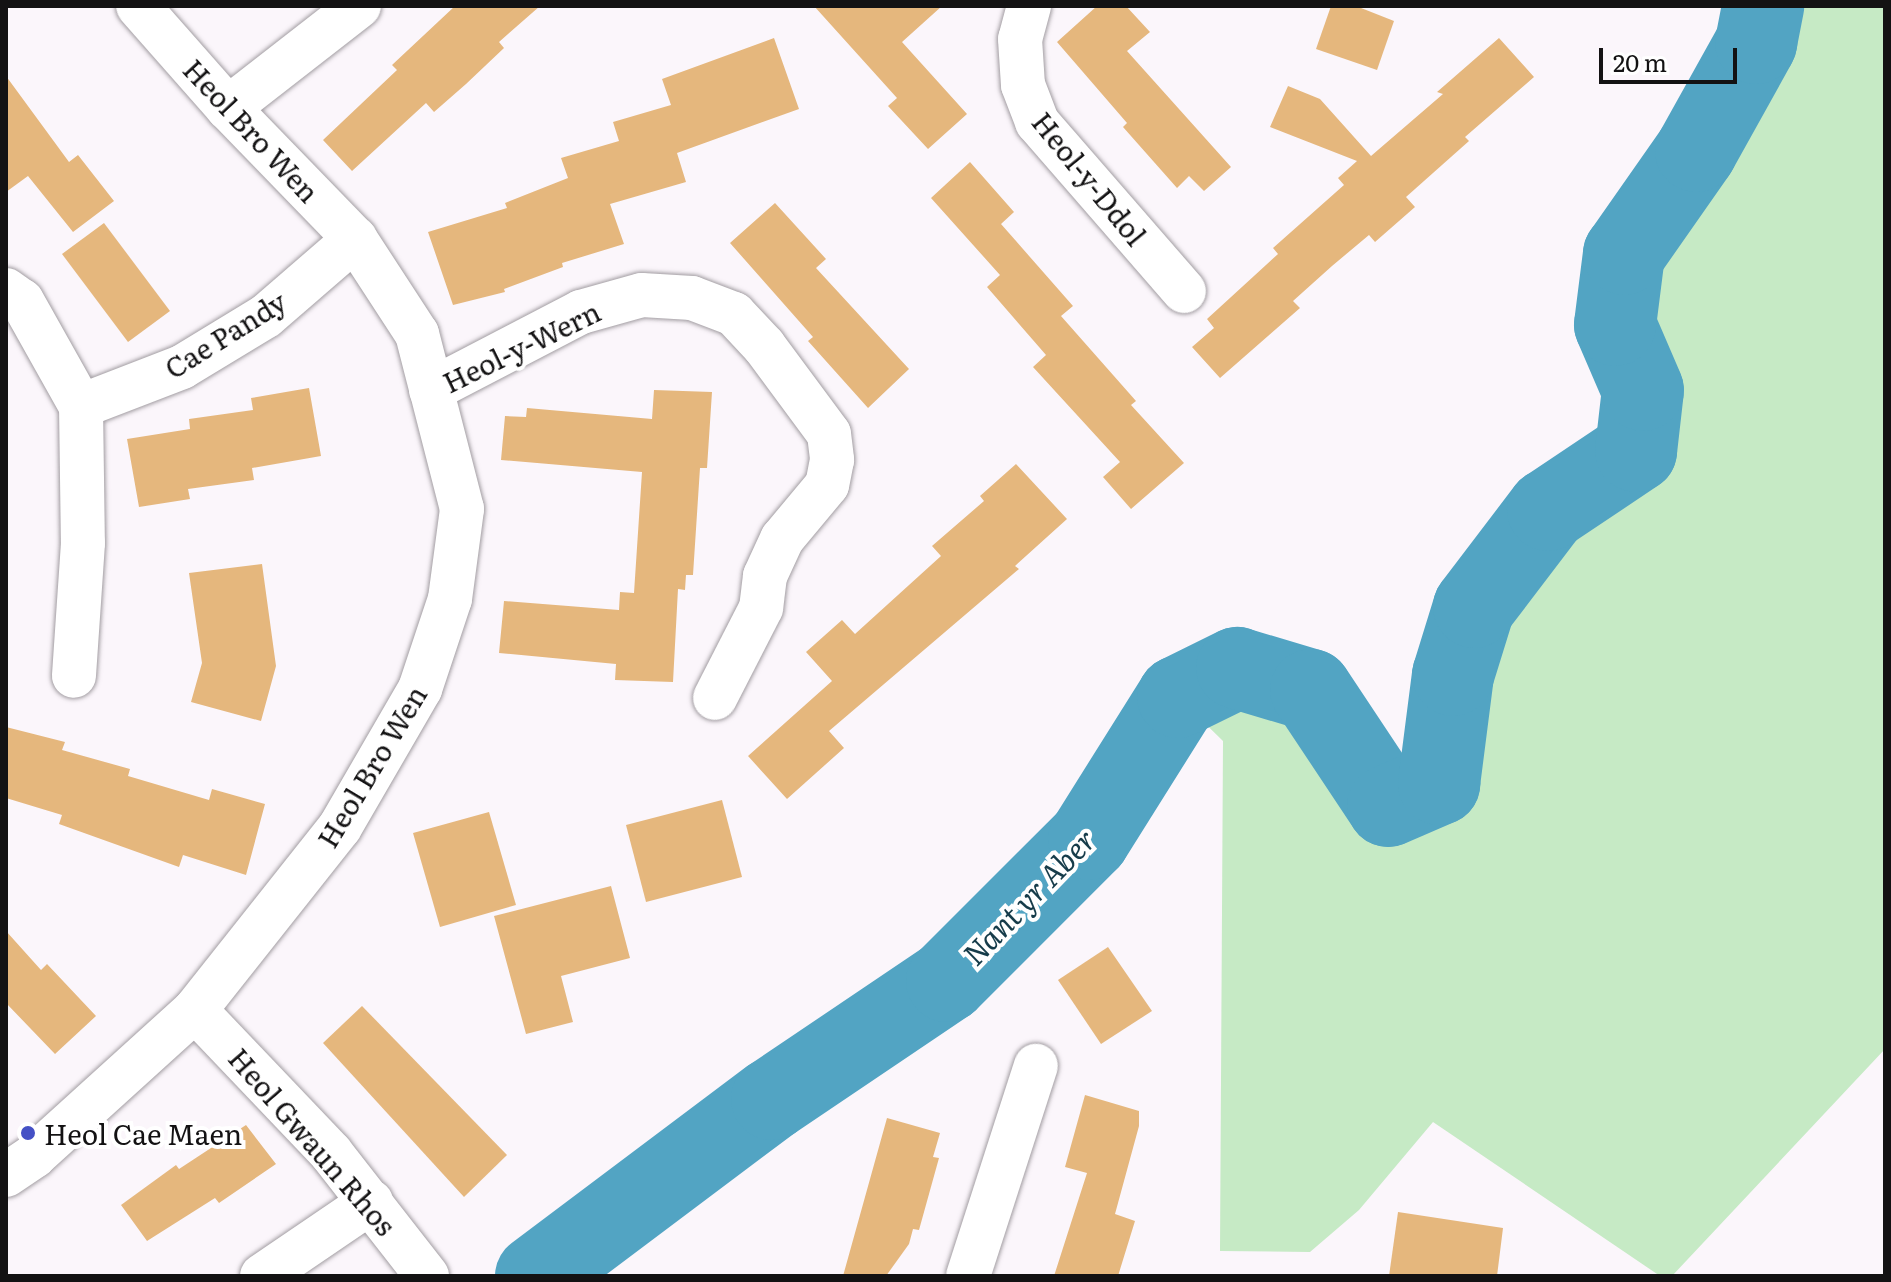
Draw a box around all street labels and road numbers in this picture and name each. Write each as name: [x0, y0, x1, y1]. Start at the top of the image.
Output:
street label: Heol Bro Wen: [177, 52, 327, 208]
street label: Heol-y-Ddol: [1026, 105, 1154, 251]
street label: Cae Pandy: [158, 284, 292, 384]
street label: Heol-y-Wern: [437, 293, 605, 399]
street label: Heol Bro Wen: [309, 679, 433, 853]
street label: Heol Gwaun Rhos: [223, 1041, 403, 1241]

